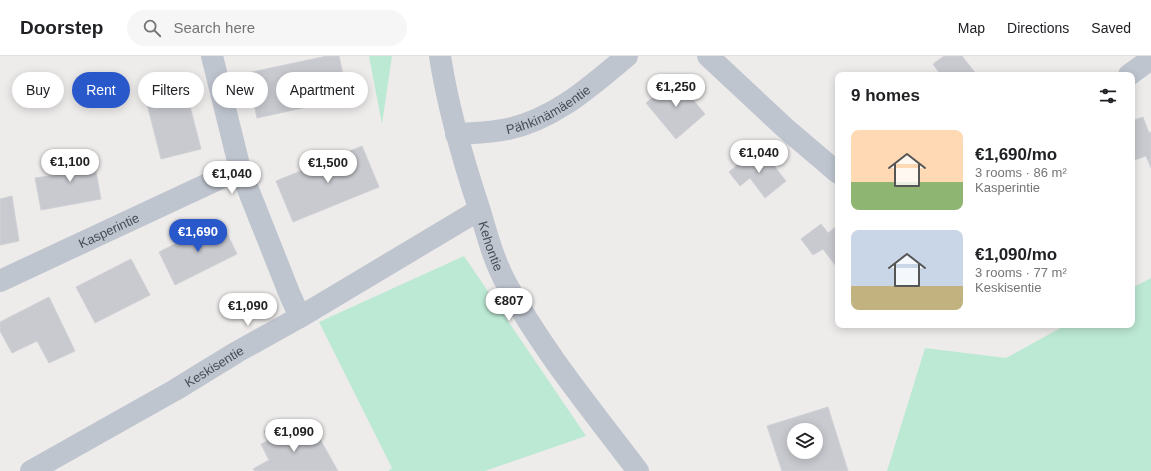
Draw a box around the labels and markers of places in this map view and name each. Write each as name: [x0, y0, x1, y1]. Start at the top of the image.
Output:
pin: €1,250: [643, 74, 709, 108]
pin: €1,040: [726, 140, 792, 174]
pin: €1,100: [37, 149, 103, 183]
pin: €1,500: [295, 150, 361, 184]
pin: €1,040: [199, 161, 265, 195]
pin: €1,690: [165, 219, 231, 253]
pin: €807: [485, 288, 533, 322]
pin: €1,090: [215, 293, 281, 327]
pin: €1,090: [261, 419, 327, 453]

